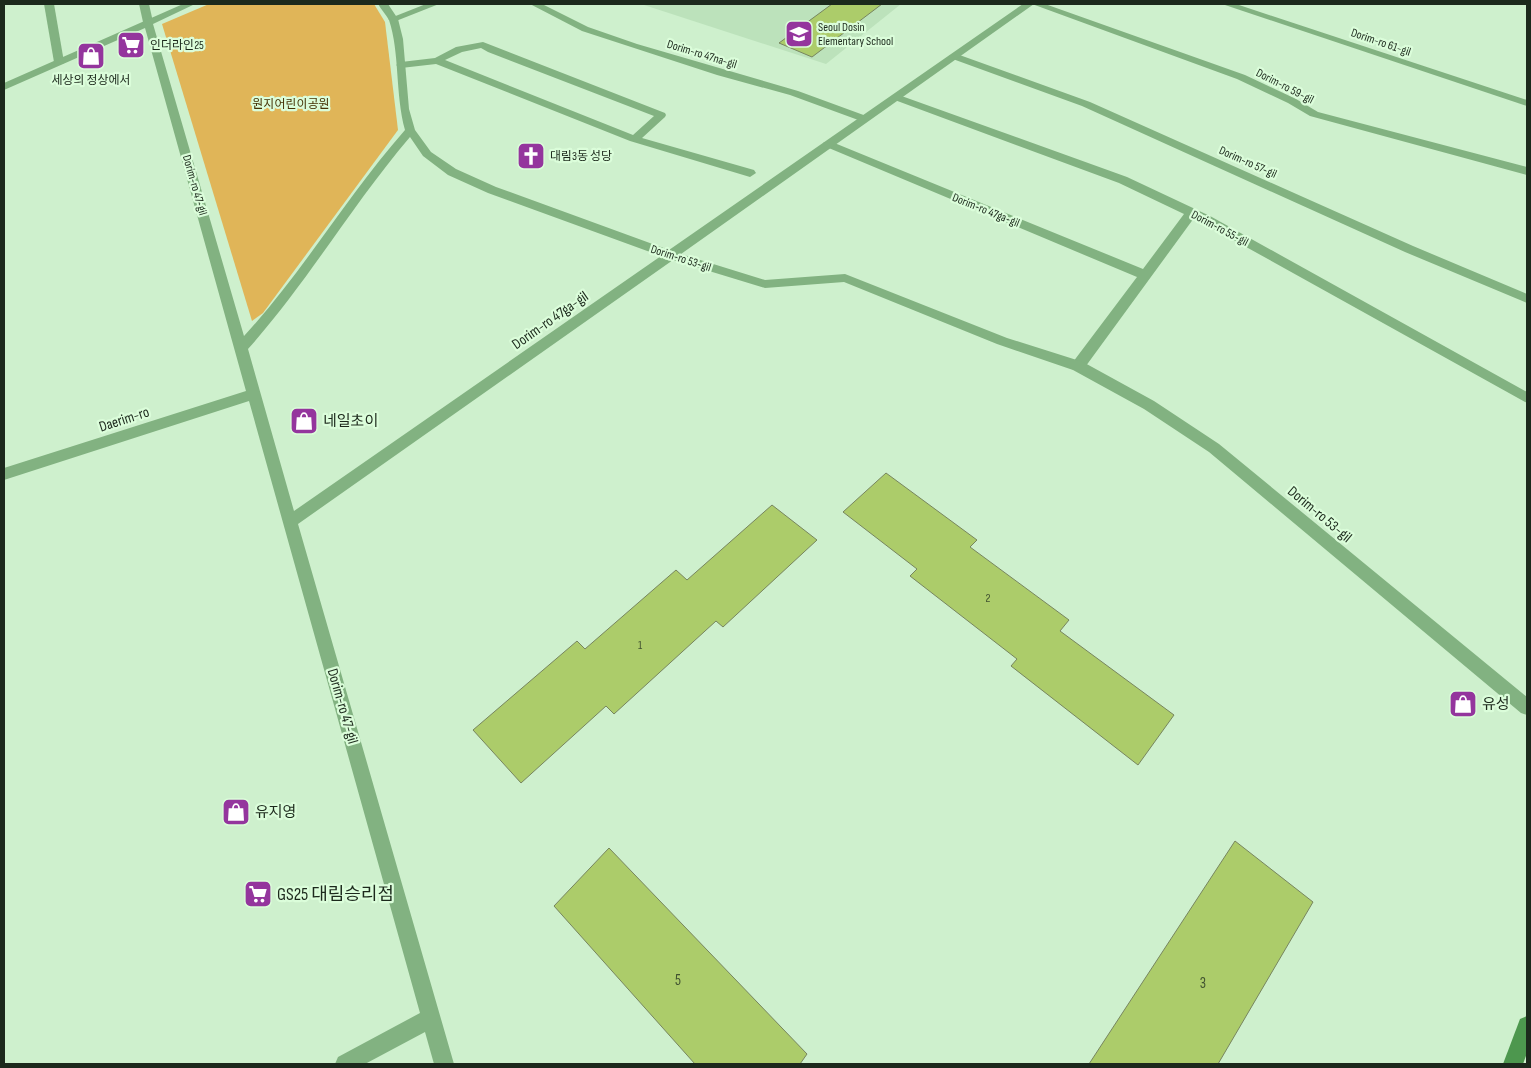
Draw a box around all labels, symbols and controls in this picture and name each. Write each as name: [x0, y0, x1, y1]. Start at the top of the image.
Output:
school or university icon: Seoul Dosin Elementary School: [784, 19, 814, 49]
place label: Seoul Dosin Elementary School: [818, 20, 893, 49]
street label: Dorim-ro 61-gil: [1349, 25, 1413, 60]
supermarket icon: 인더라인25: [116, 30, 146, 60]
street label: Dorim-ro 47na-gil: [665, 37, 739, 72]
place label: 인더라인25: [150, 38, 204, 53]
shop icon: 세상의 정상에서: [76, 41, 106, 71]
street label: Dorim-ro 59-gil: [1253, 65, 1316, 107]
place label: 세상의 정상에서: [51, 73, 131, 88]
park label: 원지어린이공원: [252, 97, 330, 112]
church icon: 대림3동 성당: [516, 141, 546, 171]
street label: Dorim-ro 57-gil: [1217, 143, 1279, 182]
place label: 대림3동 성당: [550, 149, 612, 164]
street label: Dorim-ro 47-gil: [179, 153, 210, 217]
street label: Dorim-ro 47ga-gil: [950, 190, 1022, 231]
street label: Dorim-ro 55-gil: [1189, 207, 1251, 250]
street label: Dorim-ro 53-gil: [649, 242, 713, 275]
street label: Dorim-ro 47ga-gil: [508, 287, 592, 354]
street label: Daerim-ro: [97, 402, 152, 436]
shop icon: 네일초이: [289, 406, 319, 436]
place label: 네일초이: [323, 412, 378, 431]
street label: Dorim-ro 53-gil: [1284, 482, 1356, 547]
house number: 2: [986, 591, 991, 606]
house number: 1: [638, 638, 643, 653]
street label: Dorim-ro 47-gil: [323, 666, 362, 746]
shop icon: 유성: [1448, 689, 1478, 719]
place label: 유성: [1482, 695, 1510, 714]
shop icon: 유지영: [221, 797, 251, 827]
place label: 유지영: [255, 803, 296, 822]
supermarket icon: GS25 대림승리점: [243, 879, 273, 909]
place label: GS25 대림승리점: [277, 884, 394, 905]
house number: 5: [675, 971, 681, 990]
house number: 3: [1200, 974, 1206, 993]

